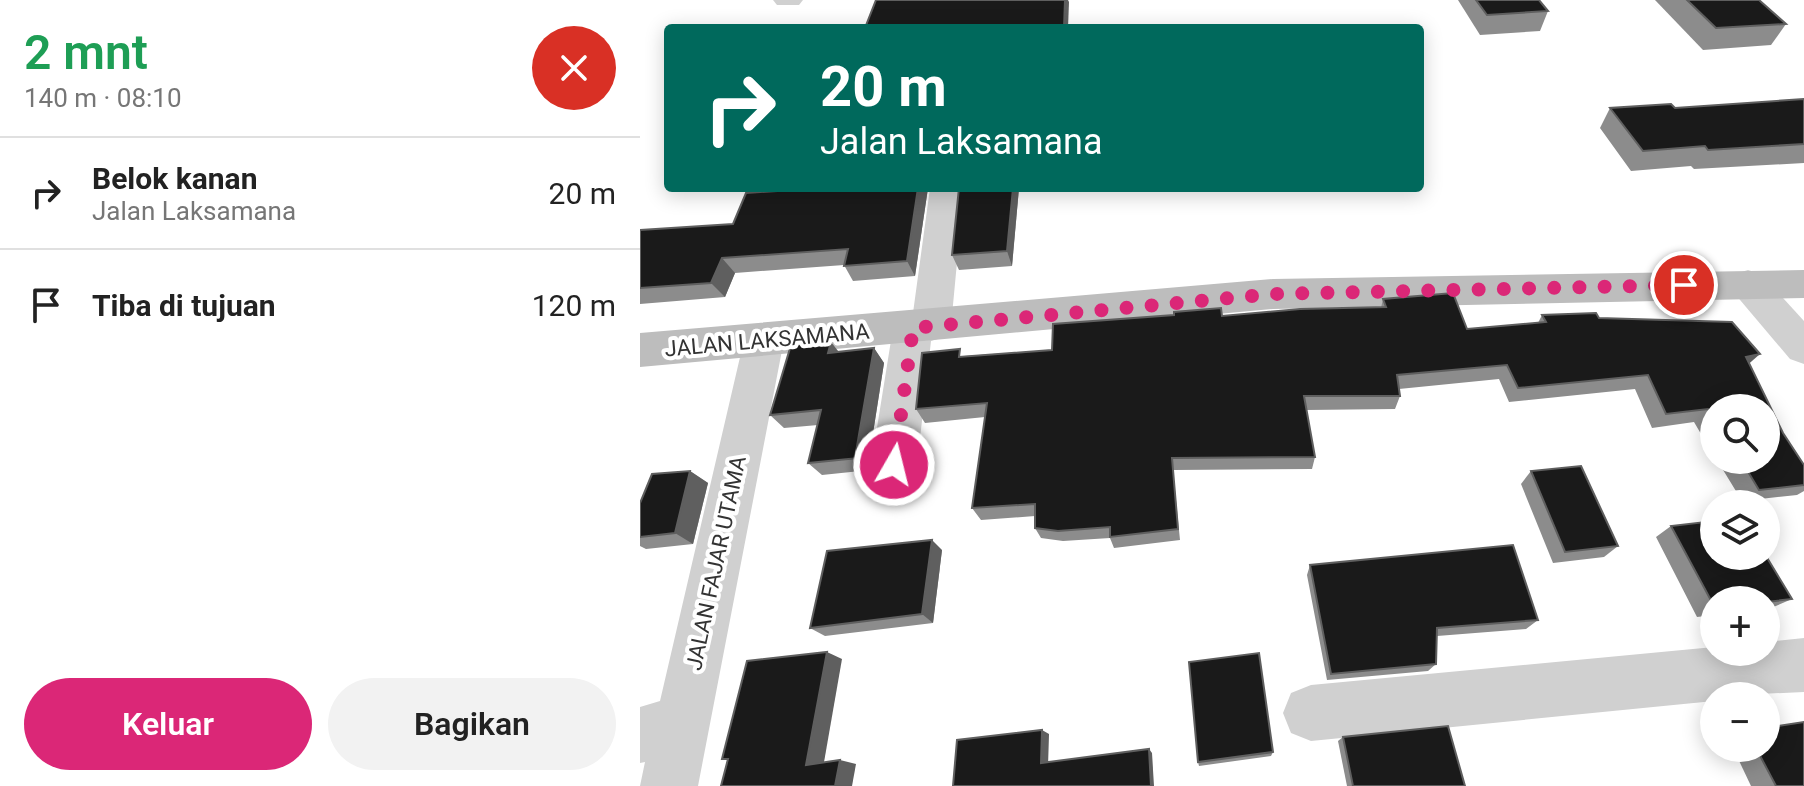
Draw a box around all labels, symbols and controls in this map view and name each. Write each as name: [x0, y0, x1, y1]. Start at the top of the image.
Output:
text: 2 mnt: [24, 24, 148, 81]
button: close: [532, 26, 616, 110]
text: 20 m: [820, 54, 947, 120]
icon: right: [688, 56, 792, 160]
text: 140 m · 08:10: [24, 83, 182, 113]
text: Jalan Laksamana: [820, 121, 1103, 163]
text: Belok kanan: [92, 161, 257, 196]
icon: right: [24, 171, 68, 215]
text: 20 m: [549, 176, 616, 211]
text: Jalan Laksamana: [92, 196, 296, 226]
pin: [1650, 251, 1718, 319]
icon: arrive: [1662, 263, 1706, 307]
icon: arrive: [24, 283, 68, 327]
text: Tiba di tujuan: [92, 288, 276, 323]
text: 120 m: [532, 288, 616, 323]
street label: JALAN LAKSAMANA: [664, 319, 871, 361]
map controls: [1700, 394, 1780, 762]
button: search: [1700, 394, 1780, 474]
position arrow: [852, 423, 936, 507]
street label: JALAN FAJAR UTAMA: [681, 453, 751, 672]
button: layers: [1700, 490, 1780, 570]
button: +: [1700, 586, 1780, 666]
button: Keluar: [24, 678, 312, 770]
button: Bagikan: [328, 678, 616, 770]
button: −: [1700, 682, 1780, 762]

